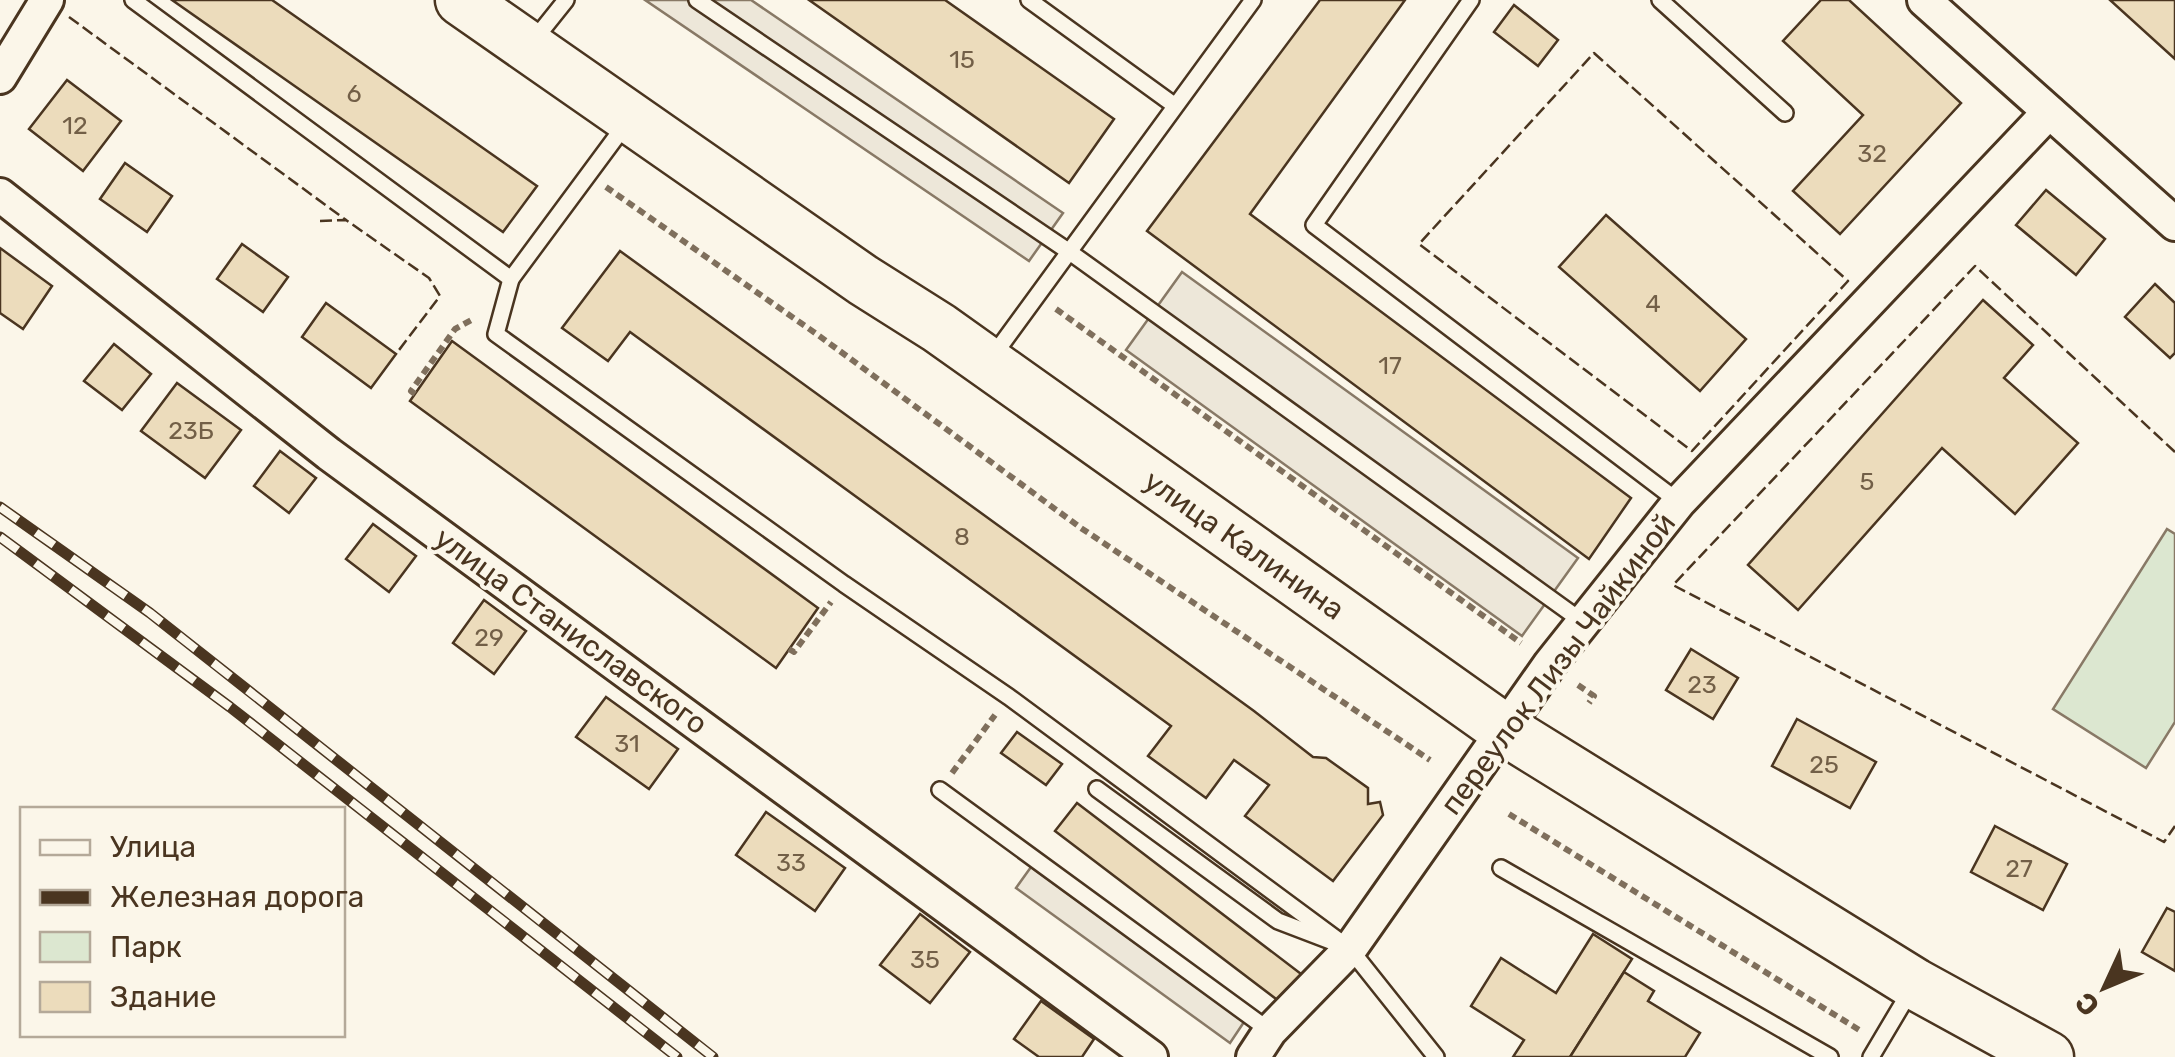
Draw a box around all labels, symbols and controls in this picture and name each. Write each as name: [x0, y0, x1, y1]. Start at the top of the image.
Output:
house number: 15: [949, 45, 975, 74]
house number: 6: [346, 79, 362, 108]
house number: 12: [62, 111, 88, 140]
house number: 32: [1857, 139, 1887, 168]
house number: 4: [1645, 289, 1661, 318]
house number: 17: [1378, 351, 1402, 380]
house number: 23Б: [168, 416, 214, 445]
street label: улица Калинина: [1137, 462, 1351, 628]
house number: 5: [1860, 467, 1874, 496]
street label: переулок Лизы Чайкиной: [1433, 506, 1683, 822]
street label: улица Станиславского: [428, 520, 714, 742]
house number: 8: [954, 522, 970, 551]
house number: 29: [474, 623, 504, 652]
house number: 23: [1687, 670, 1717, 699]
house number: 31: [614, 729, 640, 758]
house number: 25: [1809, 750, 1839, 779]
legend: [20, 807, 345, 1037]
text: Улица: [110, 829, 196, 865]
house number: 33: [776, 848, 806, 877]
house number: 27: [2005, 854, 2033, 883]
text: Железная дорога: [110, 879, 364, 915]
text: Парк: [110, 929, 182, 965]
north arrow: [2055, 937, 2155, 1037]
house number: 35: [910, 945, 940, 974]
text: Здание: [110, 979, 217, 1015]
text: С: [2069, 985, 2106, 1023]

